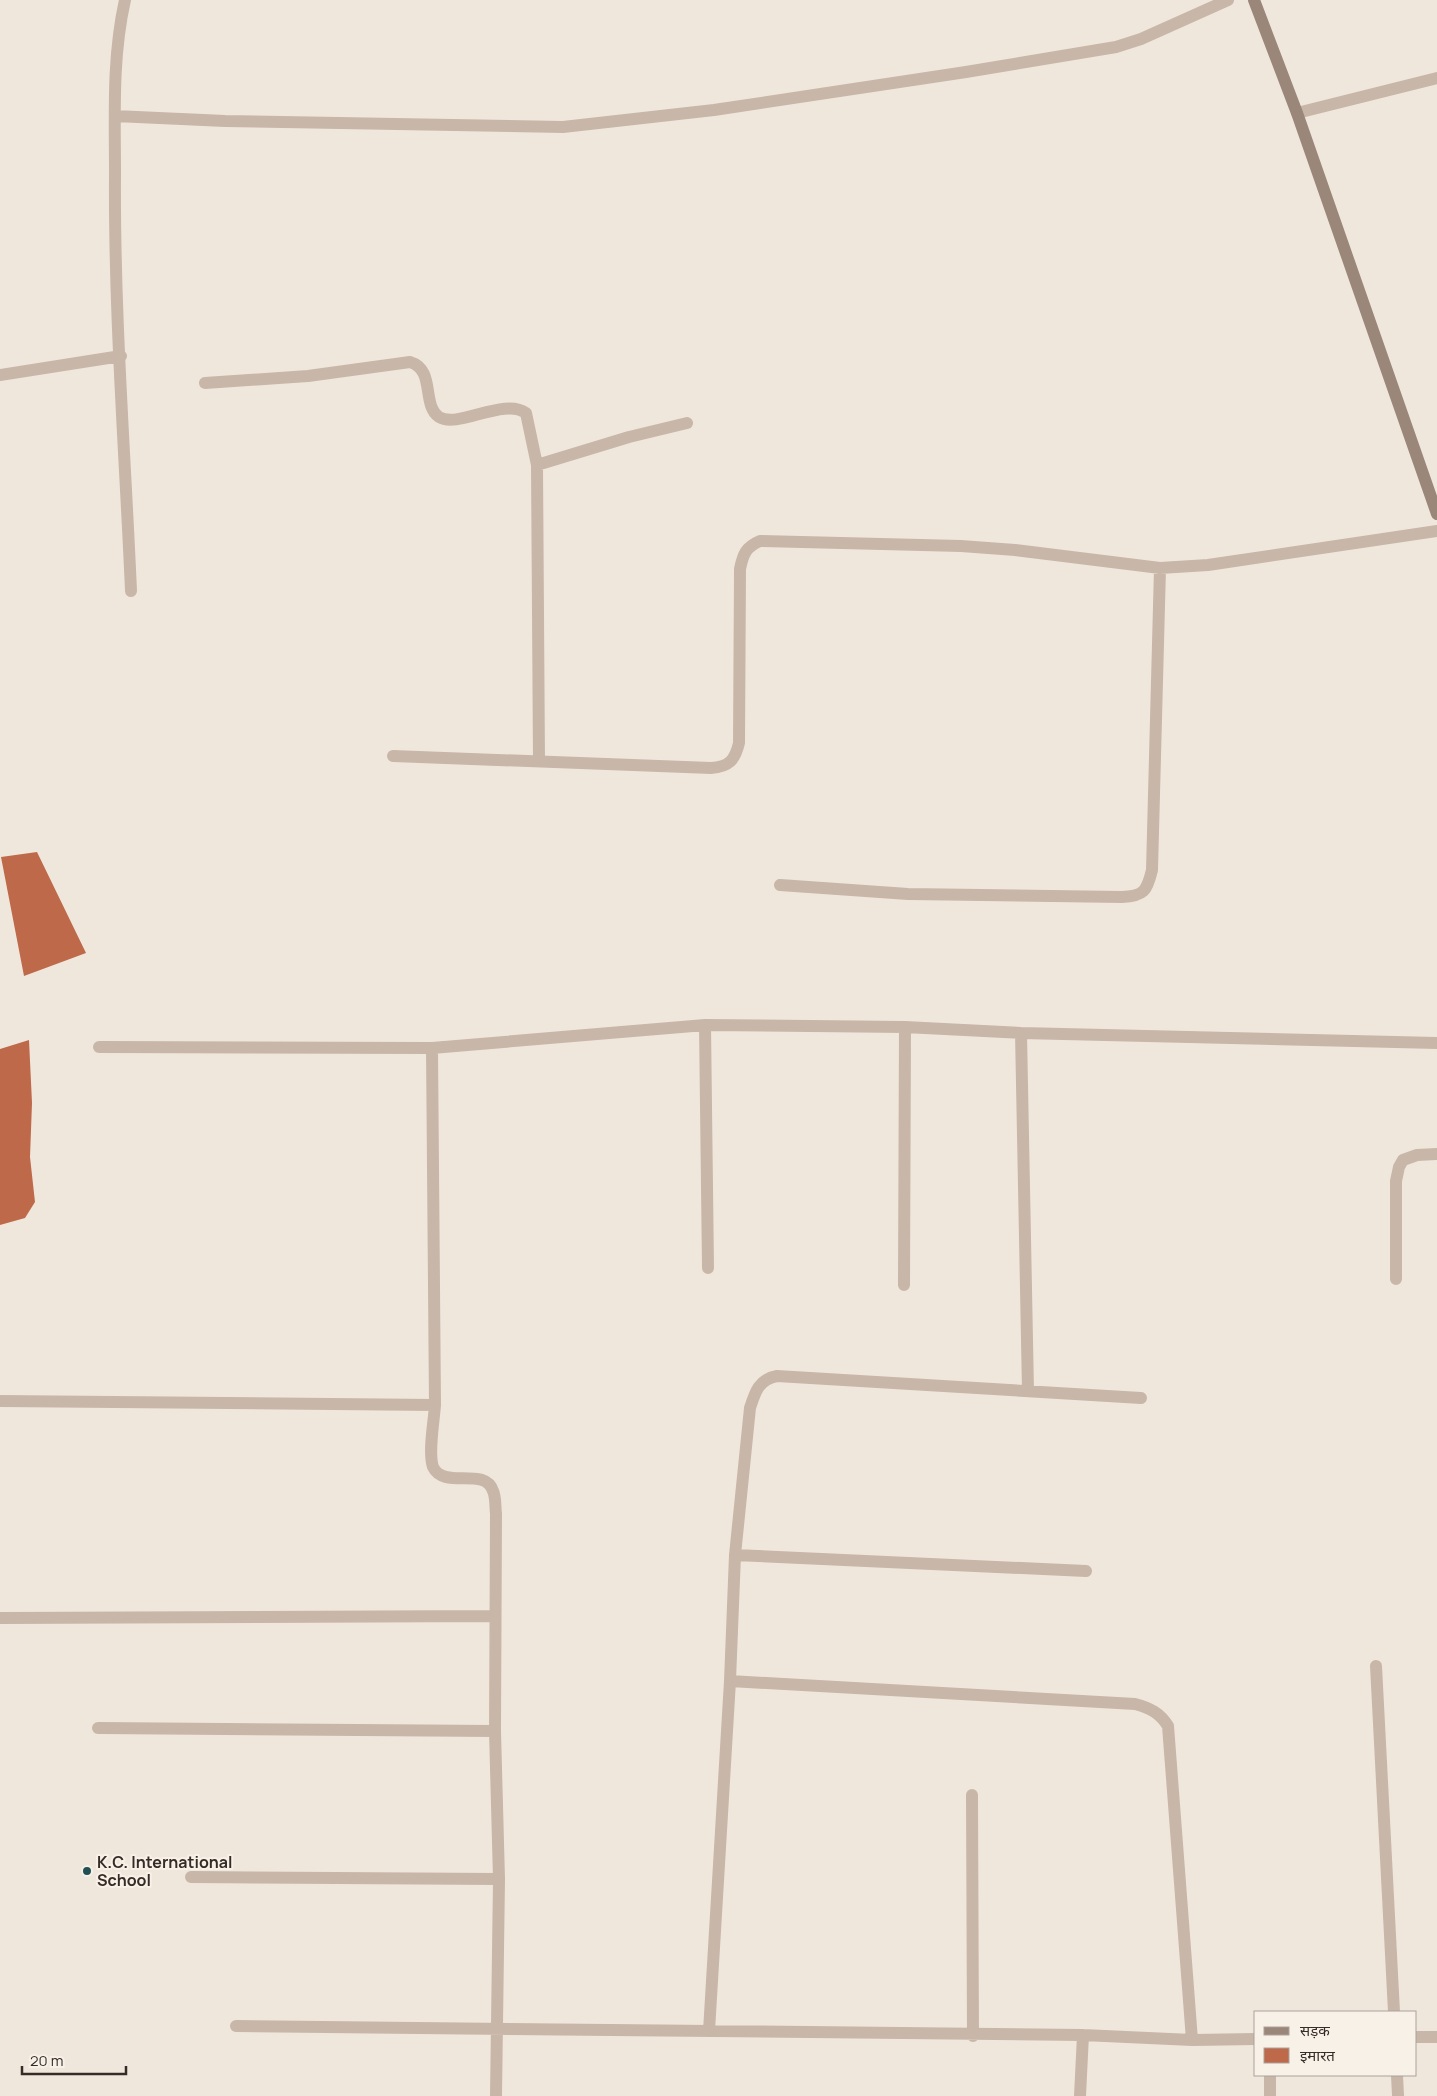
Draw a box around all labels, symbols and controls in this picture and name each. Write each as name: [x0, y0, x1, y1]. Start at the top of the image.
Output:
place label: K.C. International School: [97, 1851, 233, 1891]
marker: K.C. International School: [81, 1865, 93, 1877]
legend: [1254, 2011, 1417, 2076]
text: सड़क: [1300, 2020, 1330, 2041]
scale bar: [22, 2044, 126, 2076]
text: इमारत: [1300, 2045, 1335, 2066]
text: 20 m: [30, 2050, 63, 2071]

